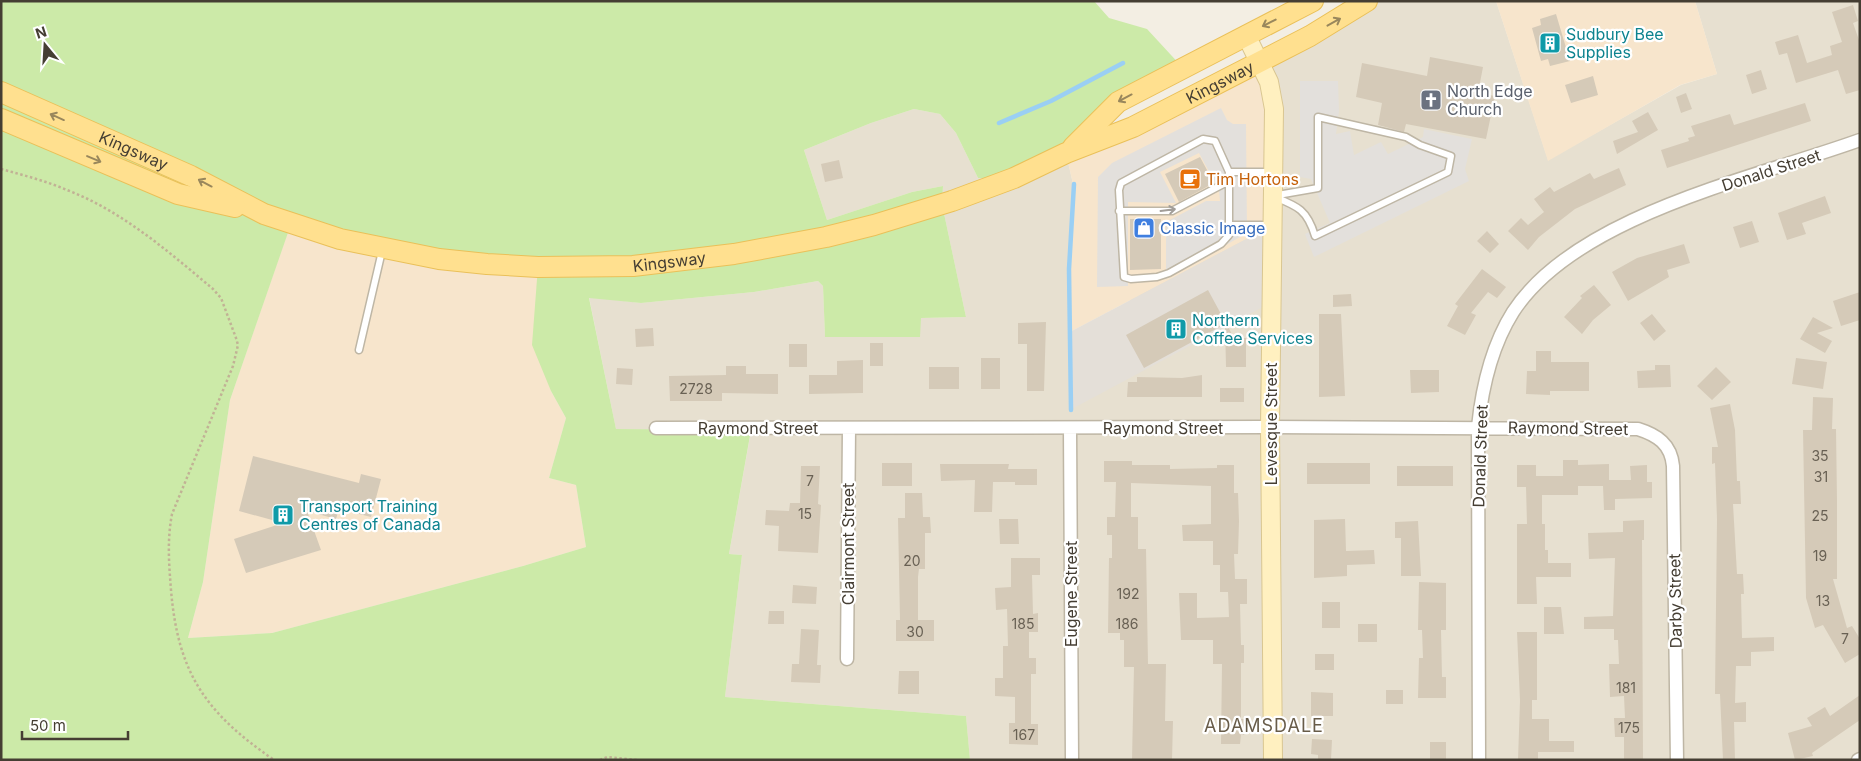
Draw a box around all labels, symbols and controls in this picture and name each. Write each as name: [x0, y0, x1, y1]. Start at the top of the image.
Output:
one-way arrow: [1327, 17, 1342, 27]
one-way arrow: [1262, 18, 1277, 28]
north arrow: [20, 20, 70, 70]
text: N: [33, 22, 49, 42]
place label: Sudbury Bee Supplies: [1566, 24, 1664, 62]
building icon: Sudbury Bee Supplies: [1538, 31, 1562, 55]
street label: Kingsway: [1183, 57, 1257, 108]
place label: North Edge Church: [1447, 81, 1533, 119]
church icon: North Edge Church: [1419, 88, 1443, 112]
one-way arrow: [1119, 94, 1133, 104]
one-way arrow: [50, 111, 65, 121]
street label: Kingsway: [96, 127, 171, 175]
street label: Donald Street: [1719, 145, 1823, 195]
one-way arrow: [86, 155, 101, 165]
cafe icon: Tim Hortons: [1178, 167, 1202, 191]
place label: Tim Hortons: [1206, 169, 1299, 189]
one-way arrow: [198, 178, 213, 188]
one-way arrow: [1160, 205, 1176, 215]
shop icon: Classic Image: [1132, 216, 1156, 240]
place label: Classic Image: [1160, 218, 1265, 238]
street label: Kingsway: [632, 247, 707, 276]
place label: Northern Coffee Services: [1192, 310, 1313, 348]
building icon: Northern Coffee Services: [1164, 317, 1188, 341]
street label: Levesque Street: [1261, 363, 1281, 485]
house number: 2728: [679, 380, 713, 397]
street label: Donald Street: [1468, 404, 1492, 508]
street label: Raymond Street: [1508, 417, 1628, 439]
street label: Raymond Street: [698, 418, 818, 438]
street label: Raymond Street: [1103, 418, 1223, 438]
house number: 35: [1811, 447, 1829, 464]
house number: 31: [1814, 468, 1828, 485]
house number: 7: [806, 472, 814, 489]
street label: Clairmont Street: [838, 483, 858, 605]
place label: Transport Training Centres of Canada: [299, 496, 441, 534]
building icon: Transport Training Centres of Canada: [271, 503, 295, 527]
house number: 15: [798, 505, 812, 522]
house number: 25: [1811, 507, 1829, 524]
street label: Eugene Street: [1061, 541, 1081, 647]
house number: 19: [1813, 547, 1827, 564]
house number: 20: [903, 552, 921, 569]
street label: Darby Street: [1664, 553, 1686, 649]
house number: 192: [1117, 585, 1139, 602]
house number: 13: [1816, 592, 1830, 609]
house number: 185: [1012, 615, 1034, 632]
house number: 186: [1115, 615, 1139, 632]
house number: 30: [906, 623, 924, 640]
house number: 7: [1841, 630, 1849, 647]
house number: 181: [1616, 679, 1636, 696]
scale bar: [22, 708, 129, 740]
district label: ADAMSDALE: [1204, 715, 1324, 736]
text: 50 m: [30, 716, 66, 735]
house number: 175: [1618, 719, 1640, 736]
house number: 167: [1013, 726, 1035, 743]

